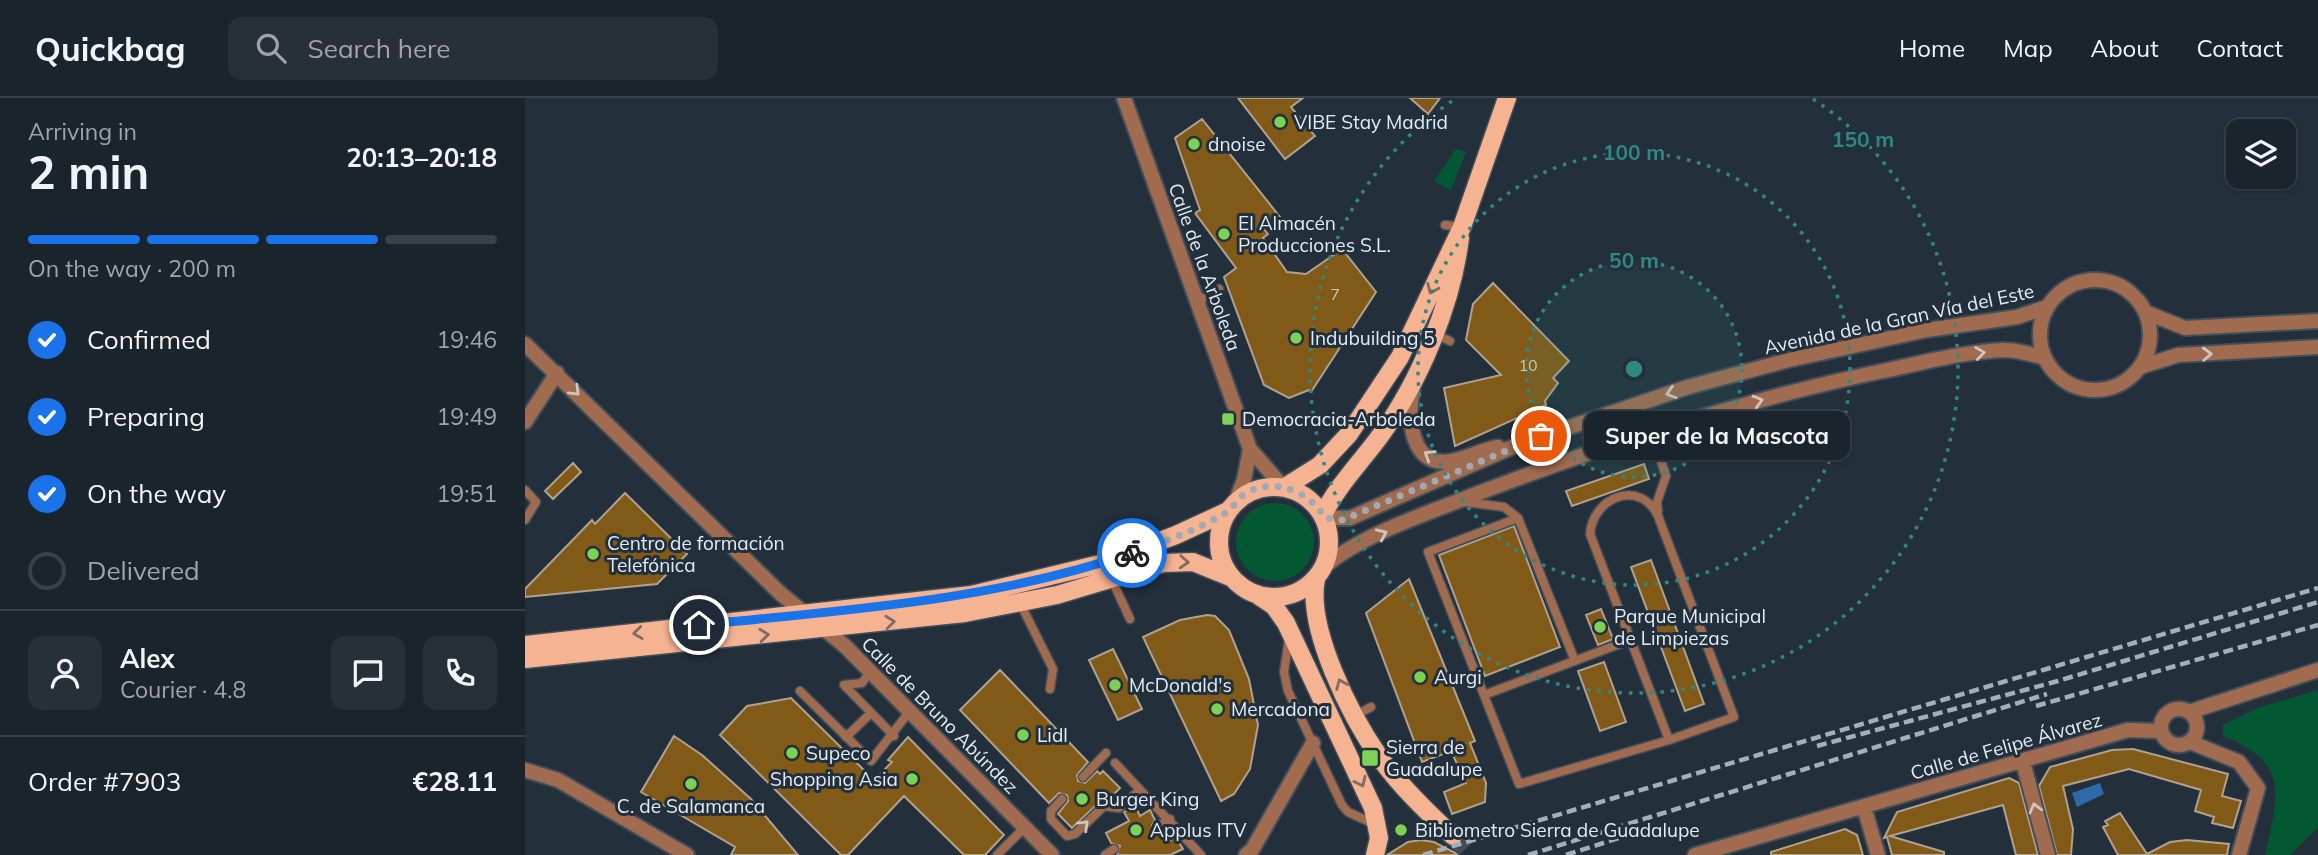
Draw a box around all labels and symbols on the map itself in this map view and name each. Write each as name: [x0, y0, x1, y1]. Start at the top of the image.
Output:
place label: VIBE Stay Madrid: [1294, 110, 1448, 134]
marker: VIBE Stay Madrid: [1272, 114, 1288, 130]
text: 150 m: [1832, 126, 1894, 152]
place label: dnoise: [1208, 132, 1266, 156]
marker: dnoise: [1186, 136, 1202, 152]
text: 100 m: [1603, 139, 1665, 165]
street label: Calle de la Arboleda: [1163, 180, 1247, 354]
place label: El Almacén Producciones S.L.: [1238, 211, 1391, 257]
marker: El Almacén Producciones S.L.: [1216, 226, 1232, 242]
text: 50 m: [1609, 247, 1659, 273]
street label: Avenida de la Gran Vía del Este: [1762, 279, 2036, 359]
one-way arrow: [1426, 282, 1440, 294]
house number: 7: [1330, 284, 1340, 304]
place label: Indubuilding 5: [1310, 326, 1435, 350]
marker: Indubuilding 5: [1288, 330, 1304, 346]
one-way arrow: [1975, 346, 1986, 361]
one-way arrow: [2201, 346, 2212, 361]
house number: 10: [1518, 355, 1538, 375]
centre of rings: [1622, 357, 1646, 381]
one-way arrow: [566, 383, 579, 396]
one-way arrow: [1665, 385, 1677, 399]
one-way arrow: [1752, 395, 1764, 409]
pin: [1511, 406, 1571, 466]
place label: Democracia-Arboleda: [1242, 407, 1436, 431]
marker: Democracia-Arboleda: [1220, 411, 1236, 427]
callout: Super de la Mascota: [1583, 412, 1849, 460]
one-way arrow: [1424, 450, 1437, 463]
courier: [1097, 518, 1167, 588]
one-way arrow: [1375, 528, 1388, 542]
place label: Centro de formación Telefónica: [607, 531, 785, 577]
marker: Centro de formación Telefónica: [585, 546, 601, 562]
one-way arrow: [1178, 555, 1189, 570]
pin: [669, 595, 729, 655]
place label: Parque Municipal de Limpiezas: [1614, 604, 1766, 650]
one-way arrow: [884, 615, 896, 630]
marker: Parque Municipal de Limpiezas: [1592, 619, 1608, 635]
one-way arrow: [632, 625, 644, 640]
one-way arrow: [758, 628, 769, 643]
street label: Calle de Bruno Abúndez: [857, 632, 1023, 798]
place label: Aurgi: [1434, 665, 1482, 689]
marker: Aurgi: [1412, 669, 1428, 685]
place label: McDonald's: [1129, 673, 1232, 697]
marker: McDonald's: [1107, 677, 1123, 693]
one-way arrow: [1335, 679, 1349, 692]
place label: Mercadona: [1231, 697, 1330, 721]
marker: Mercadona: [1209, 701, 1225, 717]
street label: Calle de Felipe Álvarez: [1907, 707, 2105, 785]
place label: Lidl: [1037, 723, 1068, 747]
marker: Lidl: [1015, 727, 1031, 743]
place label: Sierra de Guadalupe: [1386, 735, 1482, 781]
place label: Supeco: [806, 741, 871, 765]
marker: Supeco: [784, 745, 800, 761]
marker: Sierra de Guadalupe: [1360, 748, 1380, 768]
place label: Shopping Asia: [770, 767, 898, 791]
marker: Shopping Asia: [904, 771, 920, 787]
one-way arrow: [1353, 775, 1367, 787]
marker: C. de Salamanca: [683, 776, 699, 792]
place label: Burger King: [1096, 787, 1199, 811]
marker: Burger King: [1074, 791, 1090, 807]
place label: C. de Salamanca: [617, 794, 765, 818]
one-way arrow: [2029, 802, 2044, 814]
place label: Applus ITV: [1150, 818, 1247, 842]
place label: Bibliometro Sierra de Guadalupe: [1415, 818, 1700, 842]
one-way arrow: [1076, 821, 1089, 834]
marker: Applus ITV: [1128, 822, 1144, 838]
marker: Bibliometro Sierra de Guadalupe: [1393, 822, 1409, 838]

